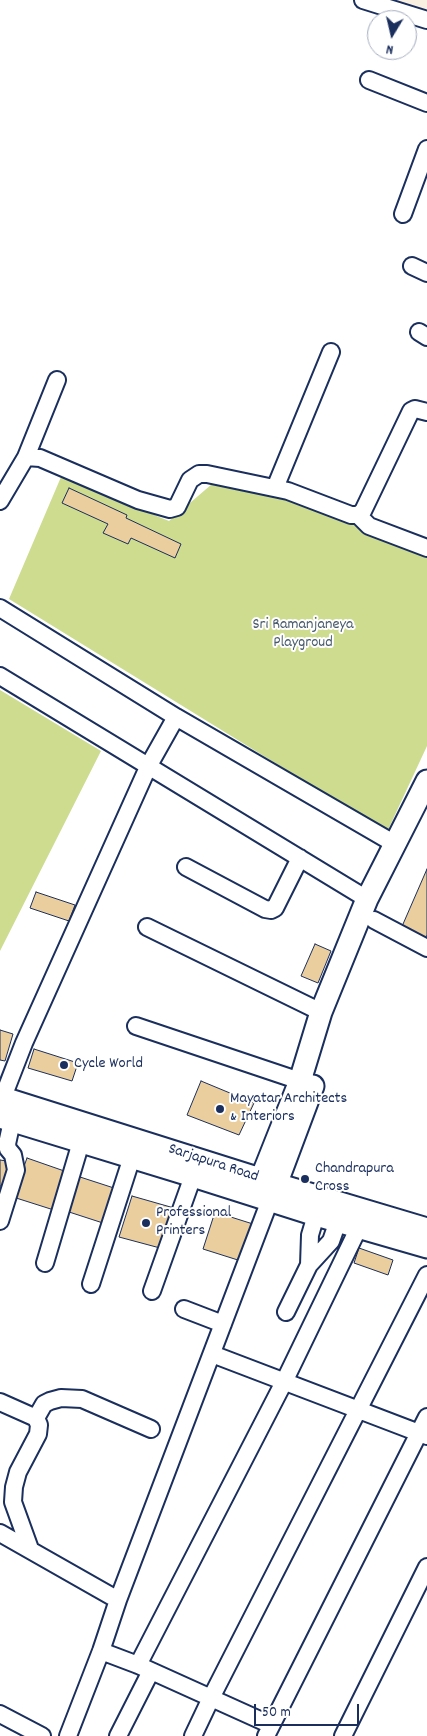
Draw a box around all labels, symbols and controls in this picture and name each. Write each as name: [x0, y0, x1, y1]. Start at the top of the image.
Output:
north arrow: [367, 10, 417, 60]
text: N: [385, 38, 395, 59]
park label: Sri Ramanjaneya Playgroud: [253, 616, 353, 654]
place label: Cycle World: [74, 1055, 143, 1075]
marker: Cycle World: [58, 1059, 70, 1071]
place label: Mayatar Architects & Interiors: [230, 1090, 347, 1128]
marker: Mayatar Architects & Interiors: [214, 1103, 226, 1115]
street label: Sarjapura Road: [166, 1140, 260, 1188]
place label: Chandrapura Cross: [315, 1160, 394, 1198]
marker: Chandrapura Cross: [299, 1173, 311, 1185]
place label: Professional Printers: [156, 1204, 231, 1242]
marker: Professional Printers: [140, 1217, 152, 1229]
scale bar: [257, 1694, 362, 1726]
text: 50 m: [262, 1702, 291, 1724]

